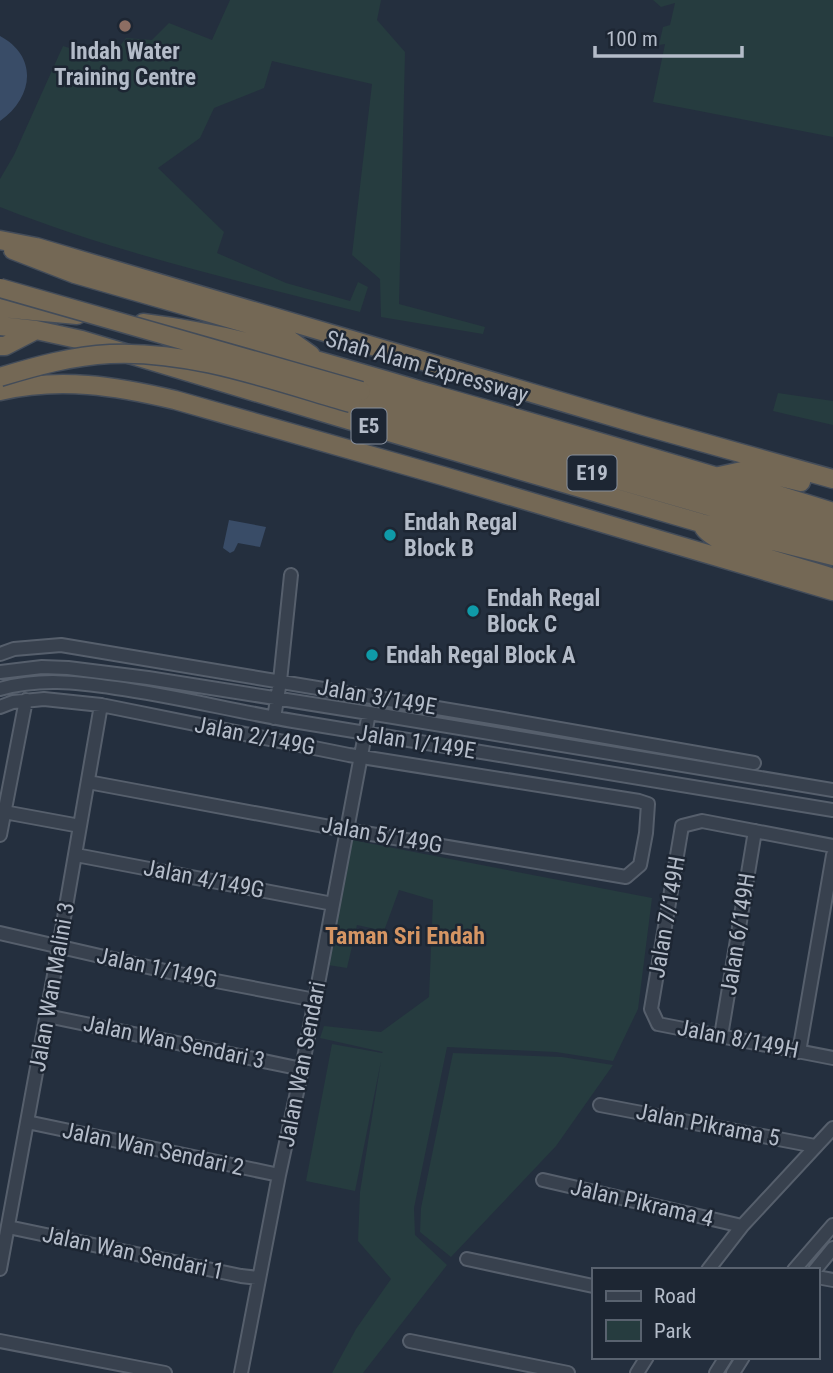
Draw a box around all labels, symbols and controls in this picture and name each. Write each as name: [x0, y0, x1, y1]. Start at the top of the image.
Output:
scale bar: [595, 14, 742, 58]
marker: Indah Water Training Centre: [117, 18, 133, 34]
text: 100 m: [606, 27, 658, 51]
place label: Indah Water Training Centre: [54, 38, 196, 91]
street label: Shah Alam Expressway: [323, 325, 532, 409]
road number: E5: [352, 408, 386, 444]
road number: E19: [568, 456, 616, 490]
place label: Endah Regal Block B: [404, 509, 517, 562]
marker: Endah Regal Block B: [382, 527, 398, 543]
place label: Endah Regal Block C: [487, 585, 600, 638]
marker: Endah Regal Block C: [465, 603, 481, 619]
place label: Endah Regal Block A: [386, 642, 576, 669]
marker: Endah Regal Block A: [364, 647, 380, 663]
street label: Jalan 3/149E: [315, 673, 439, 721]
street label: Jalan 2/149G: [192, 711, 318, 761]
street label: Jalan 1/149E: [355, 719, 477, 765]
street label: Jalan 5/149G: [319, 811, 445, 859]
street label: Jalan 4/149G: [141, 854, 267, 904]
street label: Jalan 7/149H: [643, 854, 691, 980]
street label: Jalan 6/149H: [715, 871, 761, 997]
street label: Jalan Wan Malini 3: [24, 900, 80, 1074]
district label: Taman Sri Endah: [325, 922, 485, 950]
street label: Jalan 1/149G: [94, 942, 220, 994]
street label: Jalan Wan Sendari: [273, 979, 331, 1149]
street label: Jalan Wan Sendari 3: [81, 1010, 267, 1074]
street label: Jalan 8/149H: [675, 1014, 801, 1064]
street label: Jalan Pikrama 5: [634, 1098, 782, 1152]
street label: Jalan Wan Sendari 2: [60, 1117, 246, 1181]
street label: Jalan Pikrama 4: [568, 1173, 716, 1233]
street label: Jalan Wan Sendari 1: [40, 1221, 226, 1285]
legend: [592, 1268, 819, 1359]
text: Road: [654, 1284, 696, 1308]
text: Park: [654, 1319, 692, 1343]

